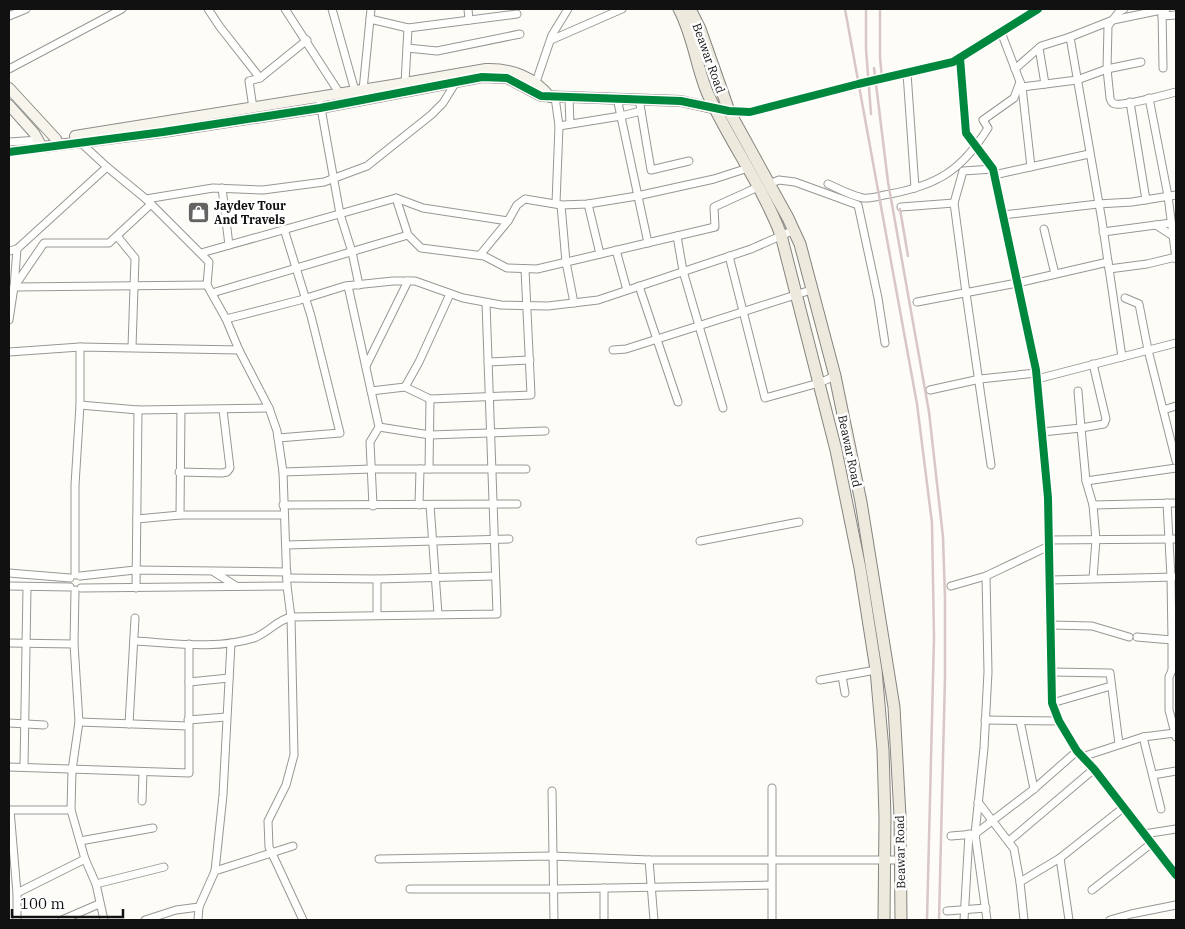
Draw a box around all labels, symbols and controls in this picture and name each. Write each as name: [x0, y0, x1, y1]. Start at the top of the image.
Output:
street label: Beawar Road: [689, 21, 729, 95]
place label: Jaydev Tour And Travels: [214, 198, 286, 227]
shop icon: Jaydev Tour And Travels: [186, 200, 210, 224]
street label: Beawar Road: [835, 413, 865, 489]
street label: Beawar Road: [892, 815, 908, 889]
scale bar: [12, 886, 124, 918]
text: 100 m: [20, 894, 65, 913]

